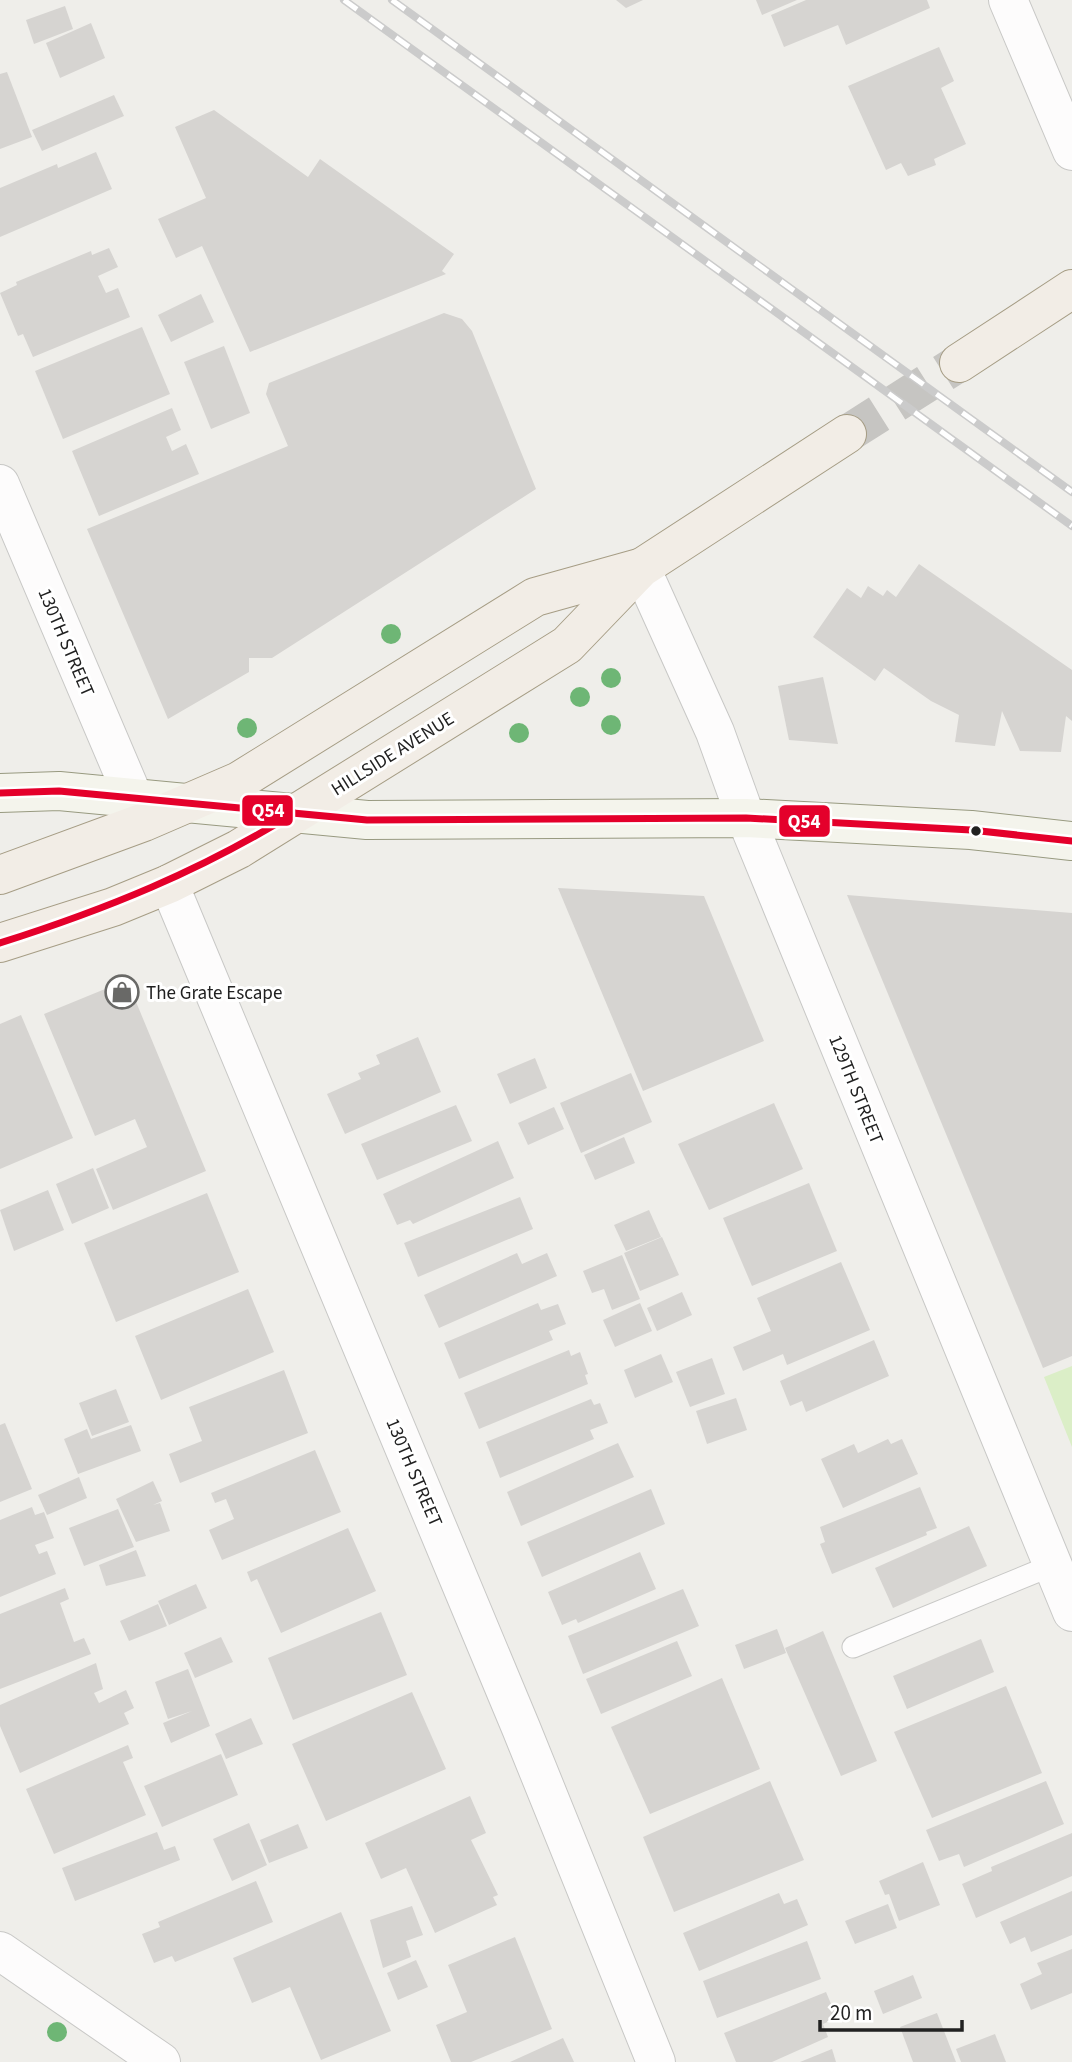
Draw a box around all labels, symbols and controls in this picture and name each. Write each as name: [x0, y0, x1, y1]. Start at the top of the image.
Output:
street label: 130TH STREET: [31, 584, 101, 701]
street label: HILLSIDE AVENUE: [326, 706, 460, 803]
line badge: Q54: [241, 794, 294, 827]
text: Q54: [251, 798, 285, 825]
line badge: Q54: [778, 804, 831, 838]
text: Q54: [787, 809, 821, 836]
unlabelled marker: [969, 824, 983, 838]
shop icon: The Grate Escape: [103, 973, 141, 1011]
place label: The Grate Escape: [146, 980, 282, 1007]
street label: 129TH STREET: [821, 1031, 890, 1148]
street label: 130TH STREET: [379, 1414, 449, 1531]
scale bar: [820, 1988, 962, 2032]
text: 20 m: [830, 1998, 872, 2028]

